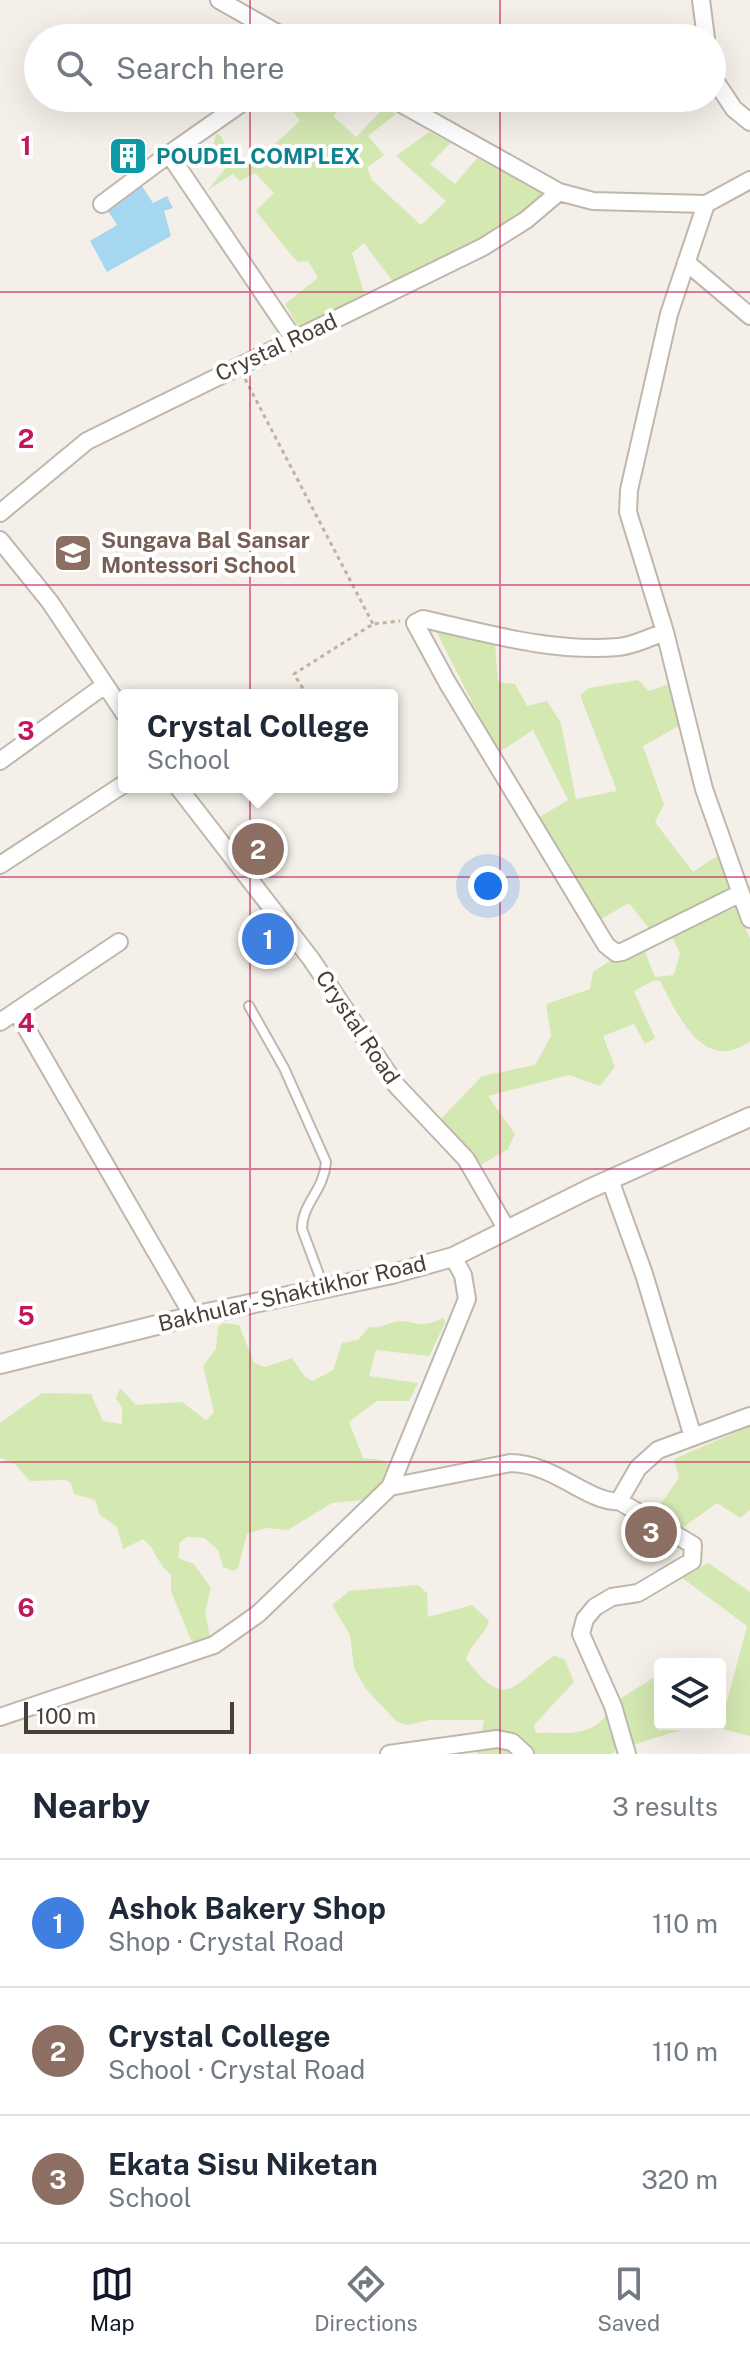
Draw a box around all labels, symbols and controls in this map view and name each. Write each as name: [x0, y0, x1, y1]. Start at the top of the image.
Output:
search box: [24, 24, 726, 112]
icon: search: [52, 46, 96, 90]
text: Search here: [116, 50, 284, 86]
text: 1: [20, 130, 32, 161]
building icon: POUDEL COMPLEX: [107, 135, 149, 177]
place label: POUDEL COMPLEX: [156, 143, 361, 169]
street label: Crystal Road: [211, 307, 341, 387]
text: 2: [18, 423, 34, 454]
place label: Sungava Bal Sansar Montessori School: [101, 527, 310, 578]
school or university icon: Sungava Bal Sansar Montessori School: [52, 532, 94, 574]
popup: [118, 689, 398, 793]
text: Crystal College: [147, 708, 369, 744]
text: 3: [17, 715, 35, 746]
text: School: [147, 744, 230, 775]
pin: 2: [232, 819, 284, 879]
your location: [468, 866, 508, 906]
pin: 1: [242, 909, 294, 969]
street label: Crystal Road: [311, 965, 405, 1089]
text: 4: [17, 1007, 35, 1038]
street label: Bakhular - Shaktikhor Road: [155, 1249, 429, 1337]
text: 5: [17, 1300, 35, 1331]
pin: 3: [625, 1502, 677, 1562]
text: 6: [17, 1592, 35, 1623]
map controls: [654, 1658, 726, 1730]
button: layers: [654, 1658, 726, 1730]
scale bar: [24, 1698, 234, 1734]
text: 100 m: [36, 1703, 96, 1729]
text: Nearby: [32, 1786, 150, 1826]
text: 3 results: [612, 1791, 718, 1822]
text: Ashok Bakery Shop: [108, 1890, 386, 1926]
text: 1: [52, 1908, 64, 1939]
text: 110 m: [652, 1908, 718, 1939]
text: Shop · Crystal Road: [108, 1926, 344, 1957]
text: Crystal College: [108, 2018, 331, 2054]
text: 2: [50, 2036, 66, 2067]
text: 110 m: [652, 2036, 718, 2067]
text: School · Crystal Road: [108, 2054, 365, 2085]
text: Ekata Sisu Niketan: [108, 2146, 378, 2182]
text: 3: [49, 2164, 67, 2195]
text: 320 m: [641, 2164, 718, 2195]
text: School: [108, 2182, 192, 2213]
tab: Map: [90, 2262, 135, 2336]
tab: Directions: [314, 2262, 418, 2336]
tab: Saved: [597, 2262, 660, 2336]

